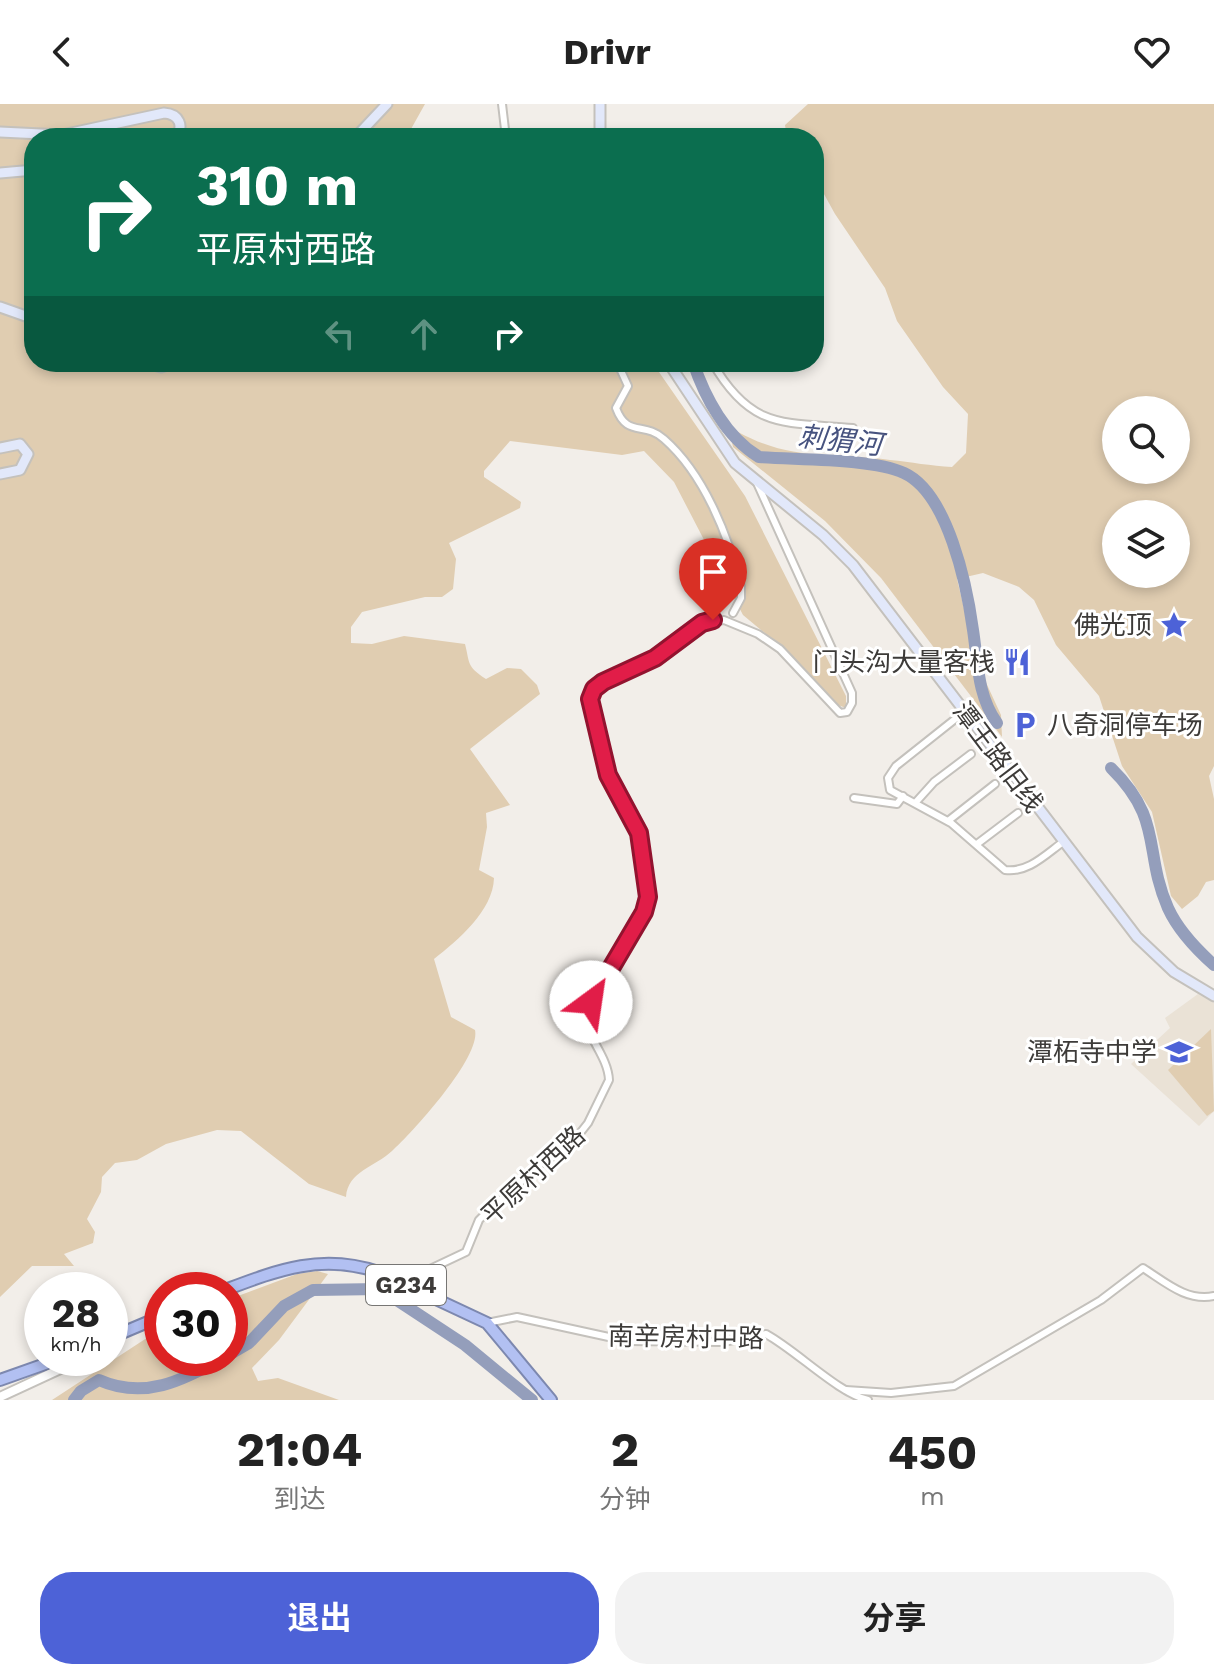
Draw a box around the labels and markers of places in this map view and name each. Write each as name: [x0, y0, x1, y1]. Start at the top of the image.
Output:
pin: [679, 538, 747, 620]
place label: 佛光顶: [1074, 610, 1152, 640]
place icon: 佛光顶: [1159, 610, 1189, 640]
place label: 门头沟大量客栈: [813, 647, 995, 677]
restaurant icon: 门头沟大量客栈: [1002, 647, 1032, 677]
parking icon: 八奇洞停车场: [1010, 710, 1040, 740]
place label: 八奇洞停车场: [1047, 710, 1203, 740]
place label: 潭柘寺中学: [1027, 1037, 1157, 1067]
school or university icon: 潭柘寺中学: [1164, 1037, 1194, 1067]

